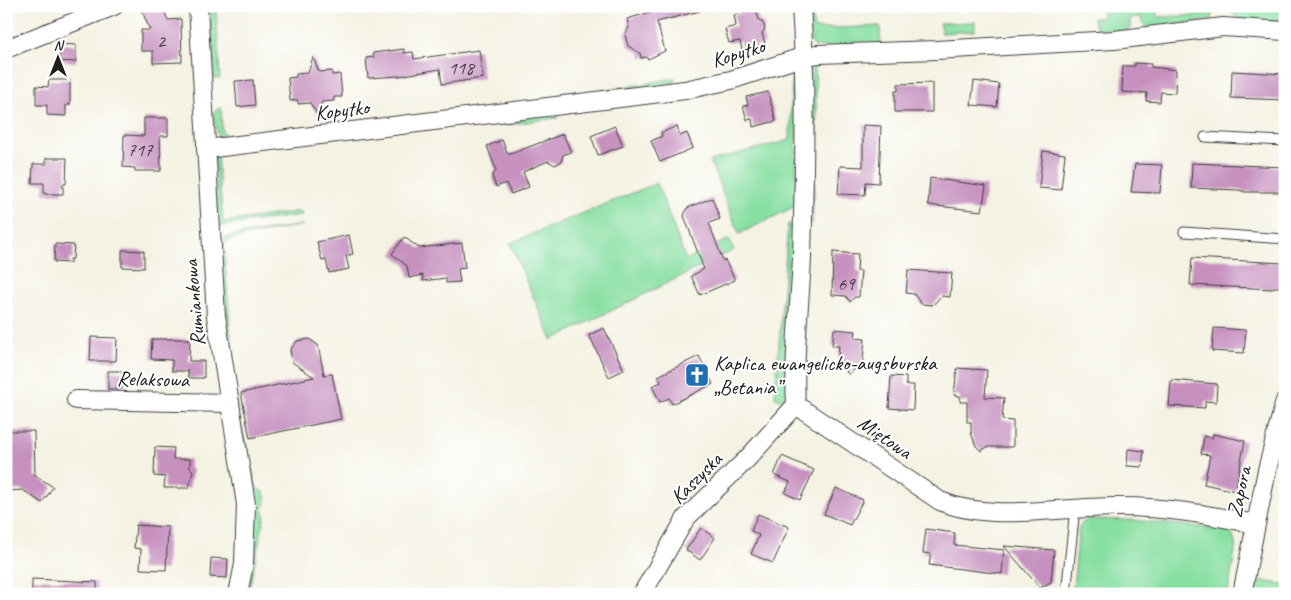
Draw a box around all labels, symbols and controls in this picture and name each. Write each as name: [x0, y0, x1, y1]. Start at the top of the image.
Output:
house number: 2: [157, 29, 167, 53]
north arrow: [32, 32, 82, 82]
street label: Kopytko: [708, 32, 770, 73]
text: N: [54, 37, 65, 54]
house number: 118: [448, 56, 476, 80]
street label: Kopytko: [314, 93, 373, 126]
house number: 717: [127, 138, 154, 162]
street label: Rumiankowa: [177, 257, 211, 347]
house number: 69: [837, 272, 856, 296]
place label: Kaplica ewangelicko-augsburska „Betania”: [714, 350, 938, 400]
church icon: Kaplica ewangelicko-augsburska „Betania”: [684, 362, 710, 388]
street label: Relaksowa: [117, 365, 191, 393]
street label: Miętowa: [853, 410, 918, 465]
street label: Kaszyska: [665, 445, 729, 509]
street label: Zapora: [1221, 462, 1258, 520]

